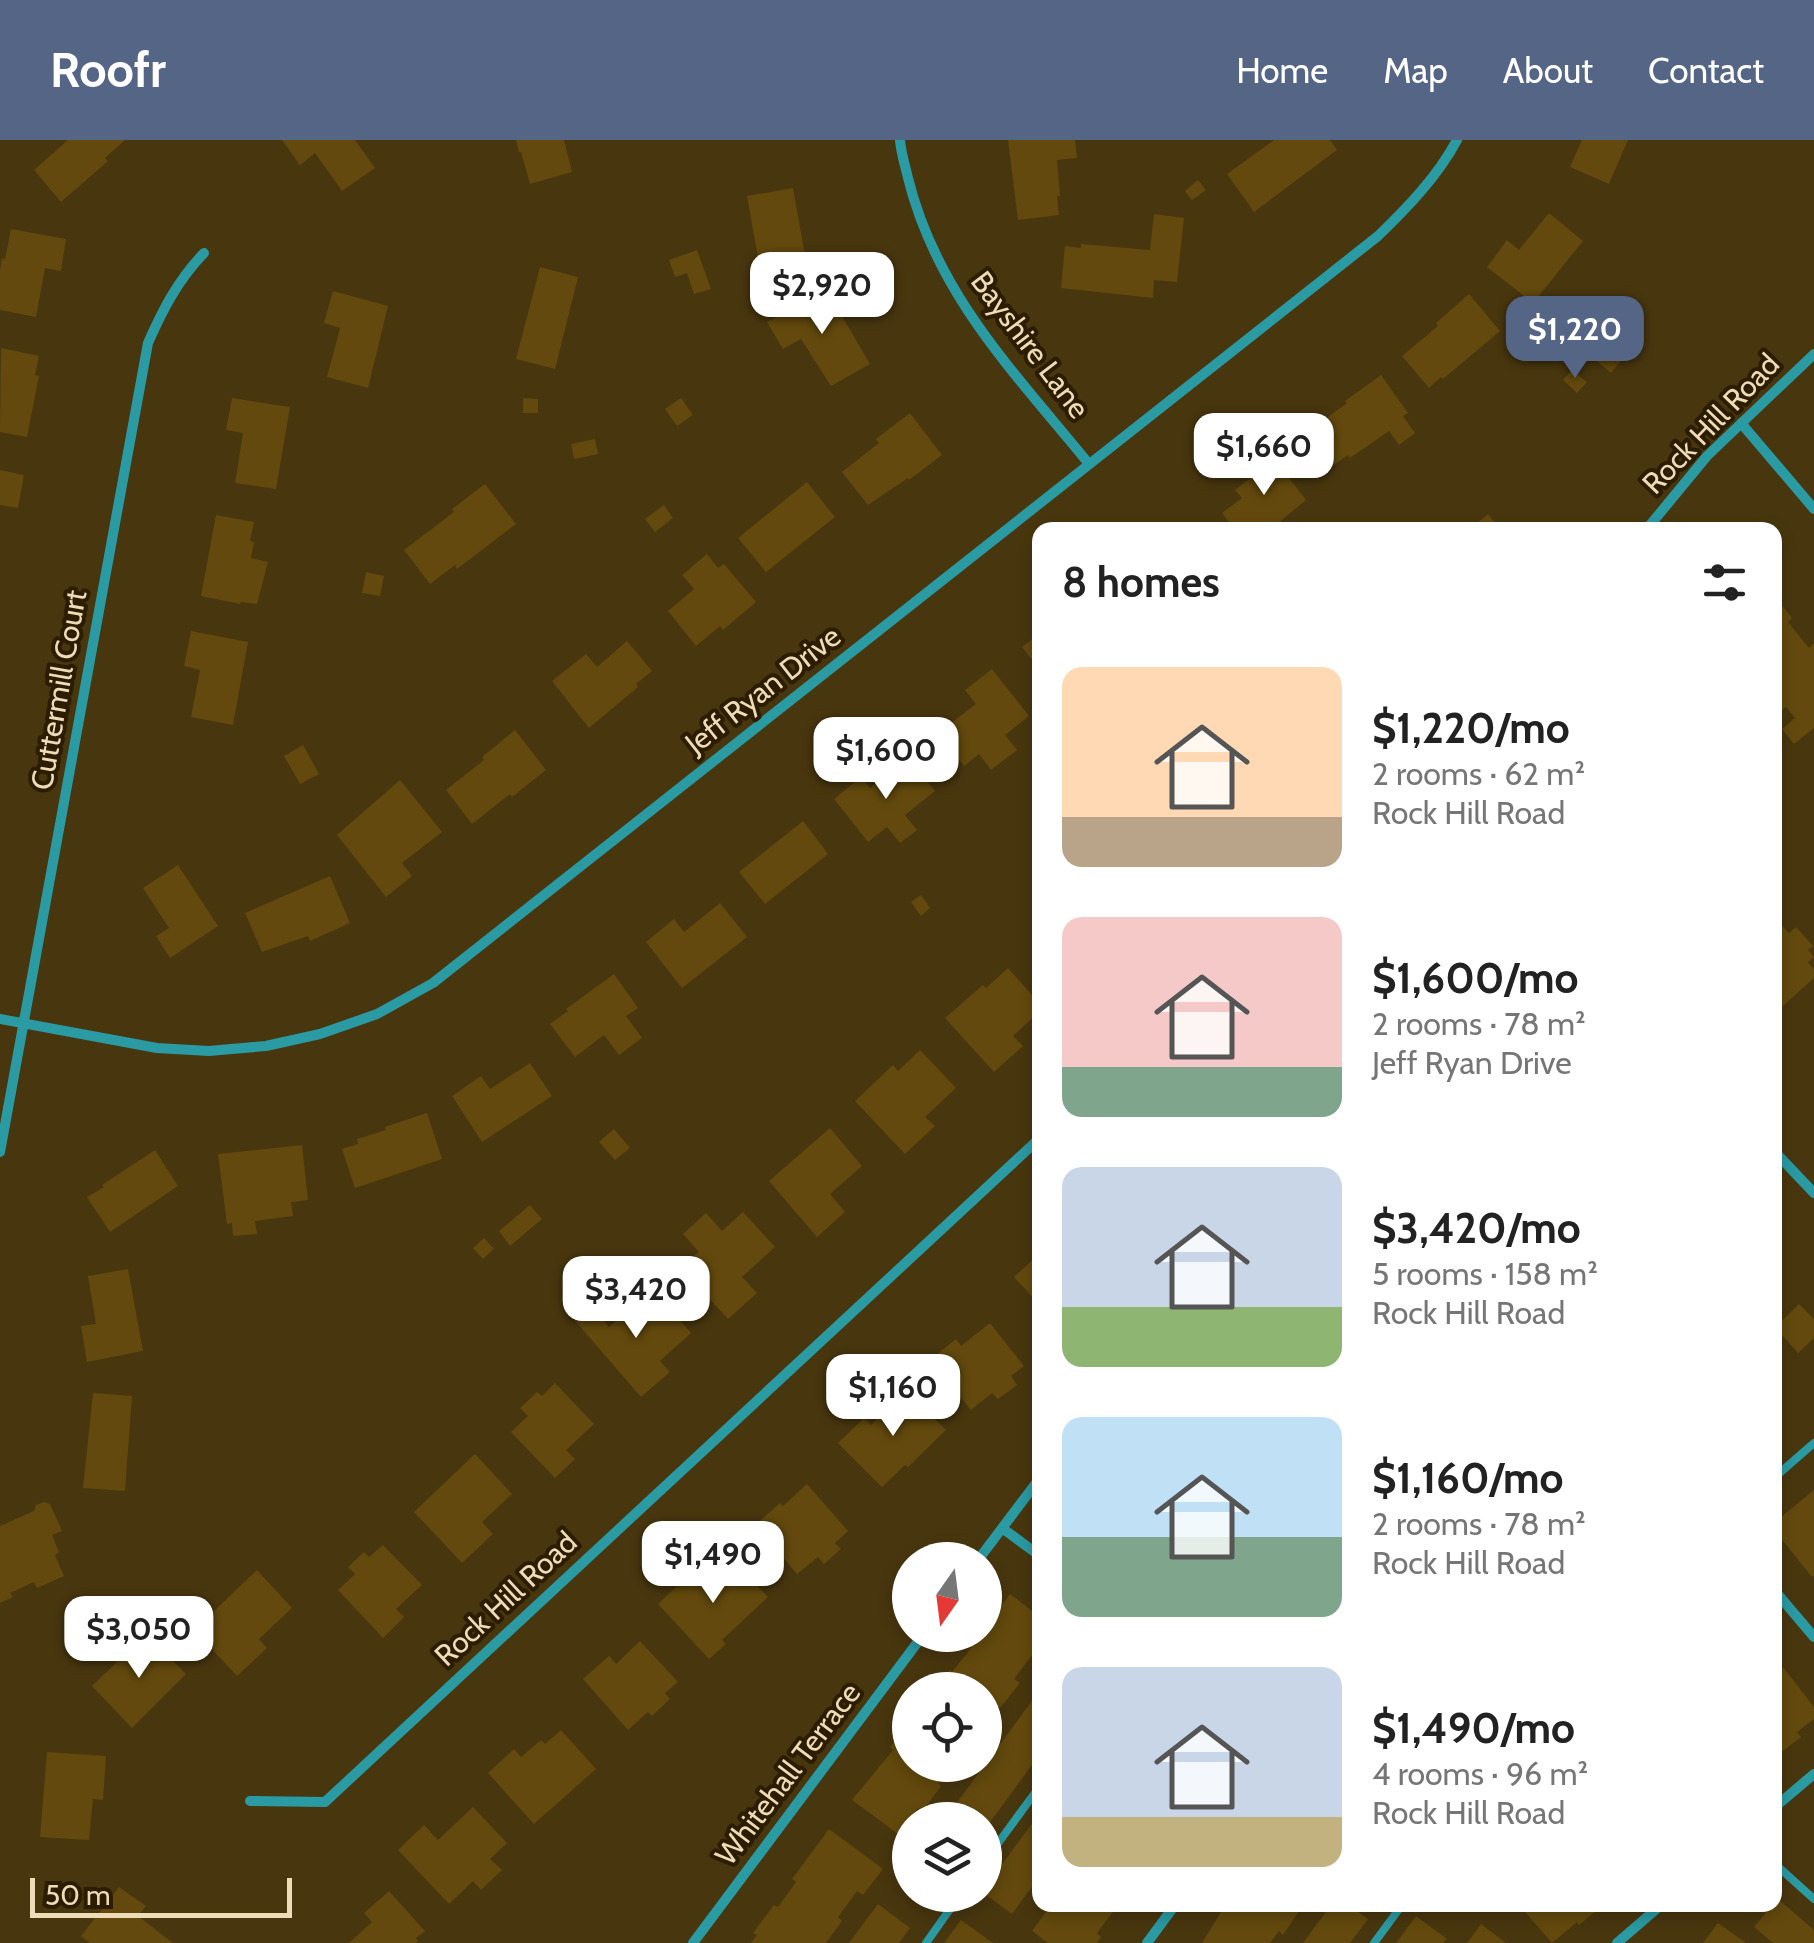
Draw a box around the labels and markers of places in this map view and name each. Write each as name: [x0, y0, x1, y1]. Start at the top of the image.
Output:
pin: $2,920: [741, 252, 903, 337]
pin: $1,220: [1494, 296, 1656, 381]
pin: $1,660: [1183, 413, 1345, 498]
pin: $1,600: [805, 717, 967, 802]
pin: $3,420: [555, 1256, 717, 1341]
pin: $1,160: [812, 1354, 974, 1439]
pin: $1,490: [632, 1521, 794, 1606]
pin: $3,050: [58, 1596, 220, 1681]

